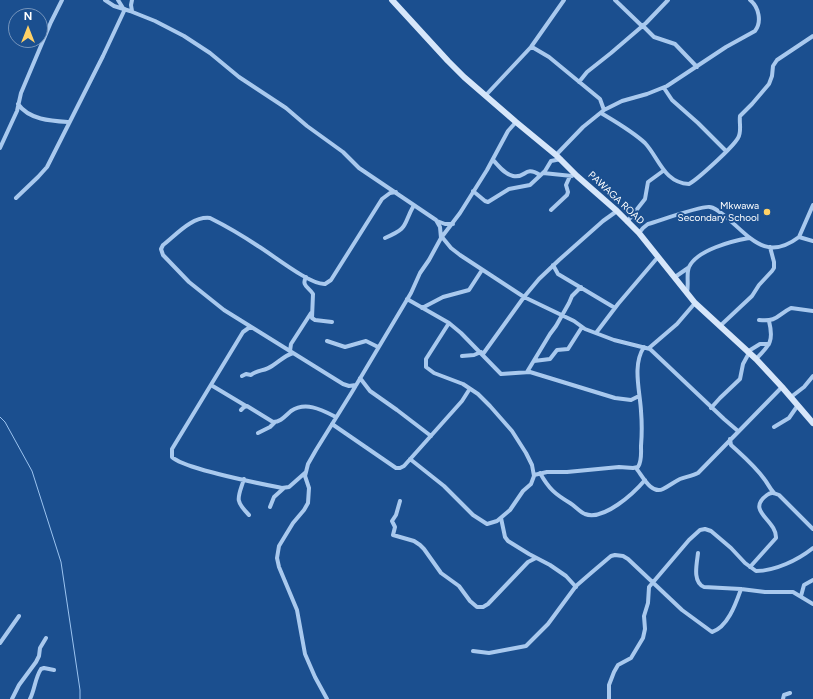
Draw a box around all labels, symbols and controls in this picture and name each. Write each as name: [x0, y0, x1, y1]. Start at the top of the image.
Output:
north arrow: [8, 8, 48, 48]
text: N: [24, 10, 32, 23]
street label: PAWAGA ROAD: [585, 169, 647, 227]
place label: Mkwawa Secondary School: [678, 200, 759, 224]
marker: Mkwawa Secondary School: [762, 207, 772, 217]

